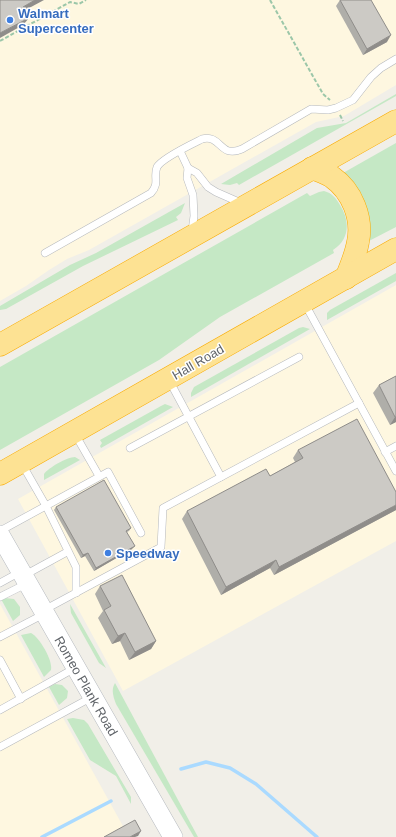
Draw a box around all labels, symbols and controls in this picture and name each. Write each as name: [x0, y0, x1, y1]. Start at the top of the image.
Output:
place label: Walmart Supercenter: [18, 6, 94, 36]
marker: Walmart Supercenter: [5, 15, 15, 25]
street label: Hall Road: [170, 341, 226, 383]
place label: Speedway: [116, 546, 180, 561]
marker: Speedway: [103, 548, 113, 558]
street label: Romeo Plank Road: [51, 633, 121, 739]

